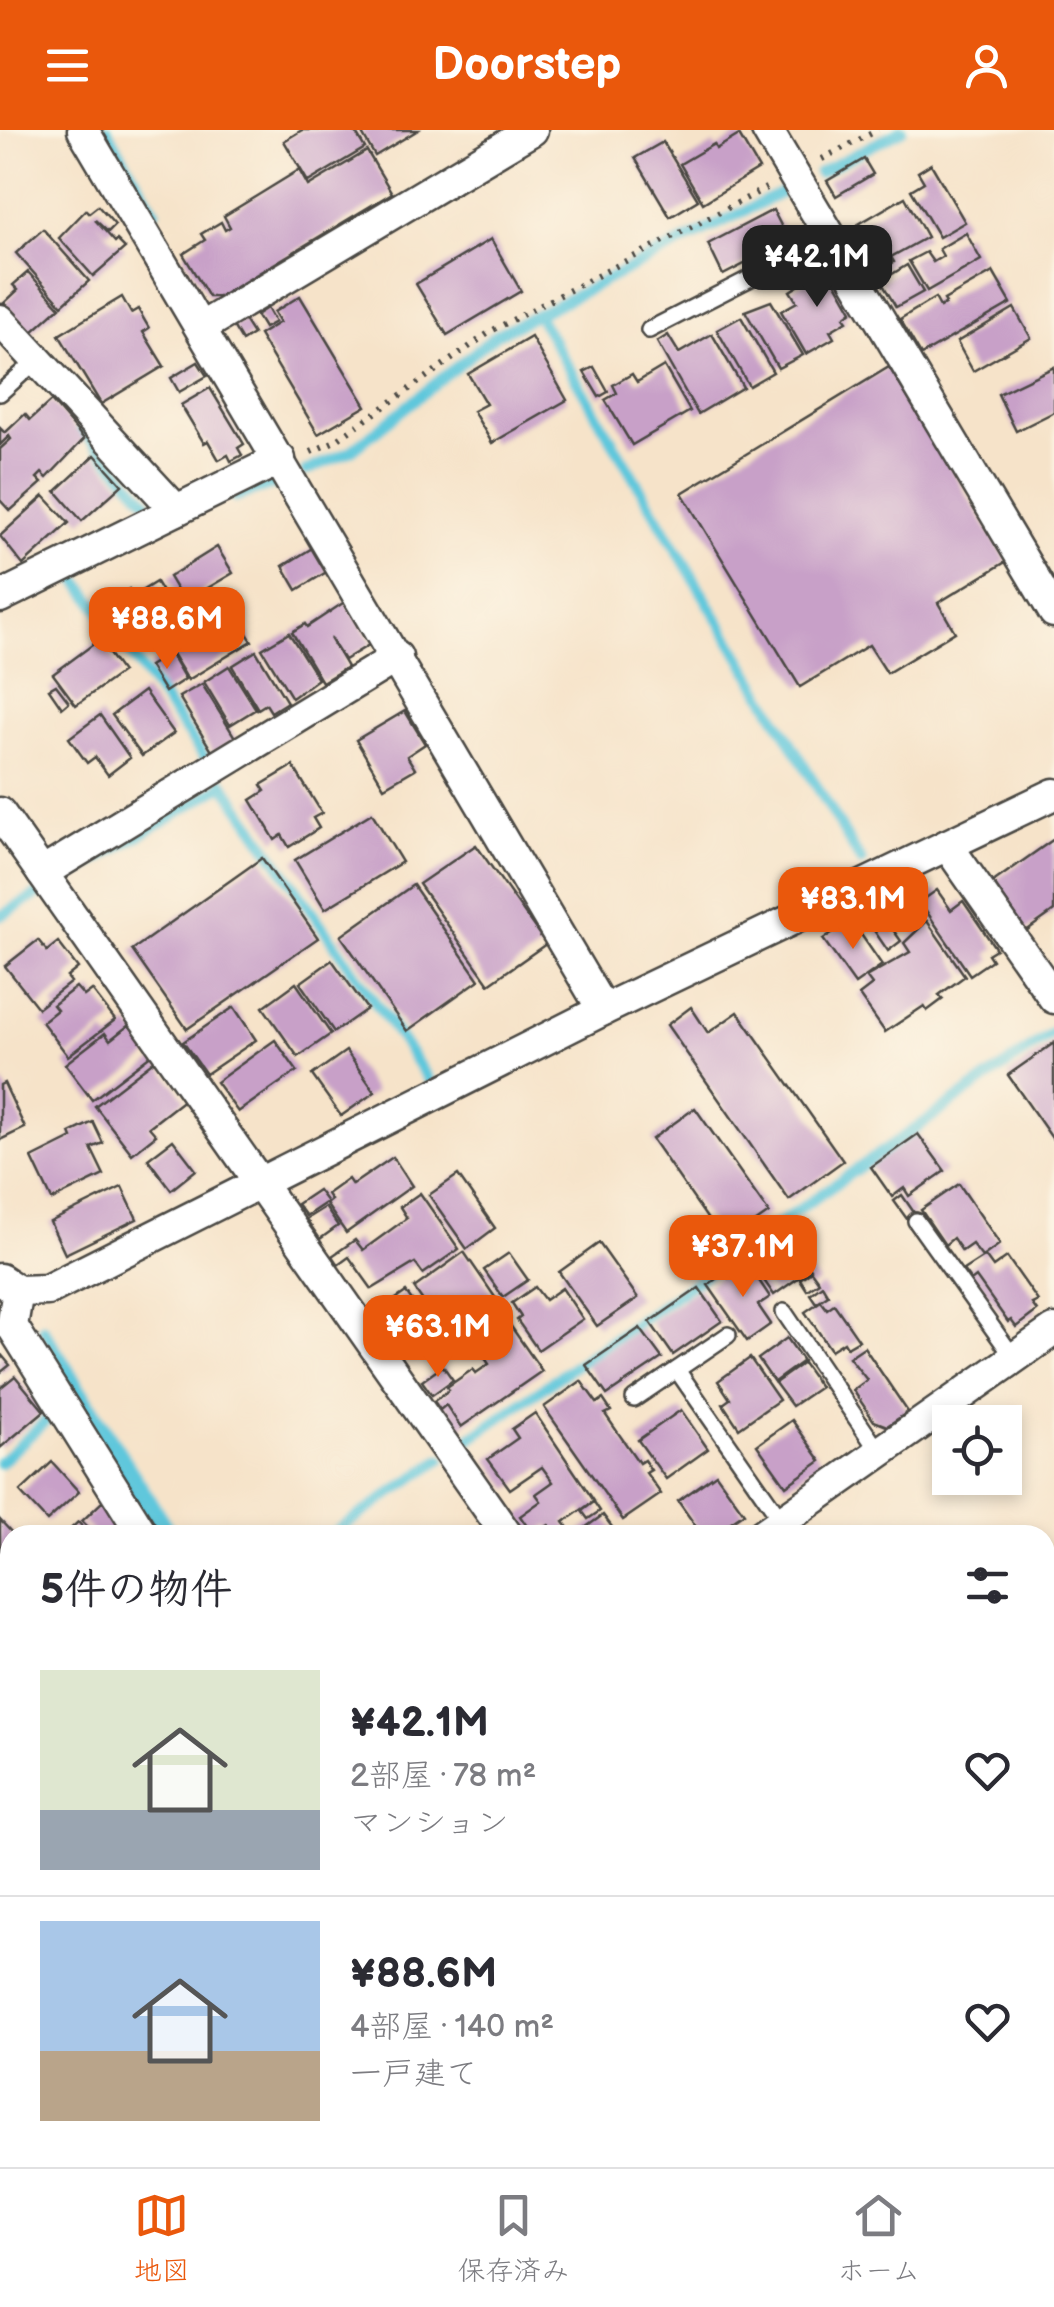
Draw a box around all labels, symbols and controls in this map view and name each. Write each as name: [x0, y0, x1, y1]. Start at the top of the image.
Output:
icon: menu: [40, 38, 95, 93]
text: Doorstep: [433, 38, 621, 93]
icon: person: [959, 38, 1014, 93]
pin: ¥42.1M: [736, 225, 898, 310]
text: ¥42.1M: [764, 238, 870, 277]
pin: ¥88.6M: [86, 587, 248, 672]
text: ¥88.6M: [111, 600, 223, 639]
pin: ¥83.1M: [772, 867, 934, 952]
text: ¥83.1M: [800, 880, 906, 919]
pin: ¥37.1M: [662, 1215, 824, 1300]
text: ¥37.1M: [691, 1228, 795, 1267]
pin: ¥63.1M: [357, 1295, 519, 1380]
text: ¥63.1M: [385, 1308, 491, 1347]
map controls: [932, 1405, 1022, 1495]
button: locate: [932, 1405, 1022, 1495]
icon: filters: [960, 1558, 1015, 1613]
text: 5件の物件: [40, 1565, 232, 1616]
text: ¥42.1M: [350, 1698, 489, 1749]
icon: home: [120, 1710, 240, 1830]
icon: heart: [960, 1743, 1015, 1798]
text: 2部屋 · 78 m²: [350, 1757, 536, 1796]
text: マンション: [350, 1804, 509, 1843]
text: ¥88.6M: [350, 1949, 497, 2000]
icon: home: [120, 1961, 240, 2081]
icon: heart: [960, 1994, 1015, 2049]
text: 4部屋 · 140 m²: [350, 2008, 554, 2047]
text: 一戸建て: [350, 2055, 478, 2094]
tab: 地図: [134, 2188, 190, 2288]
tab: 保存済み: [458, 2188, 570, 2288]
tab: ホーム: [837, 2188, 920, 2288]

